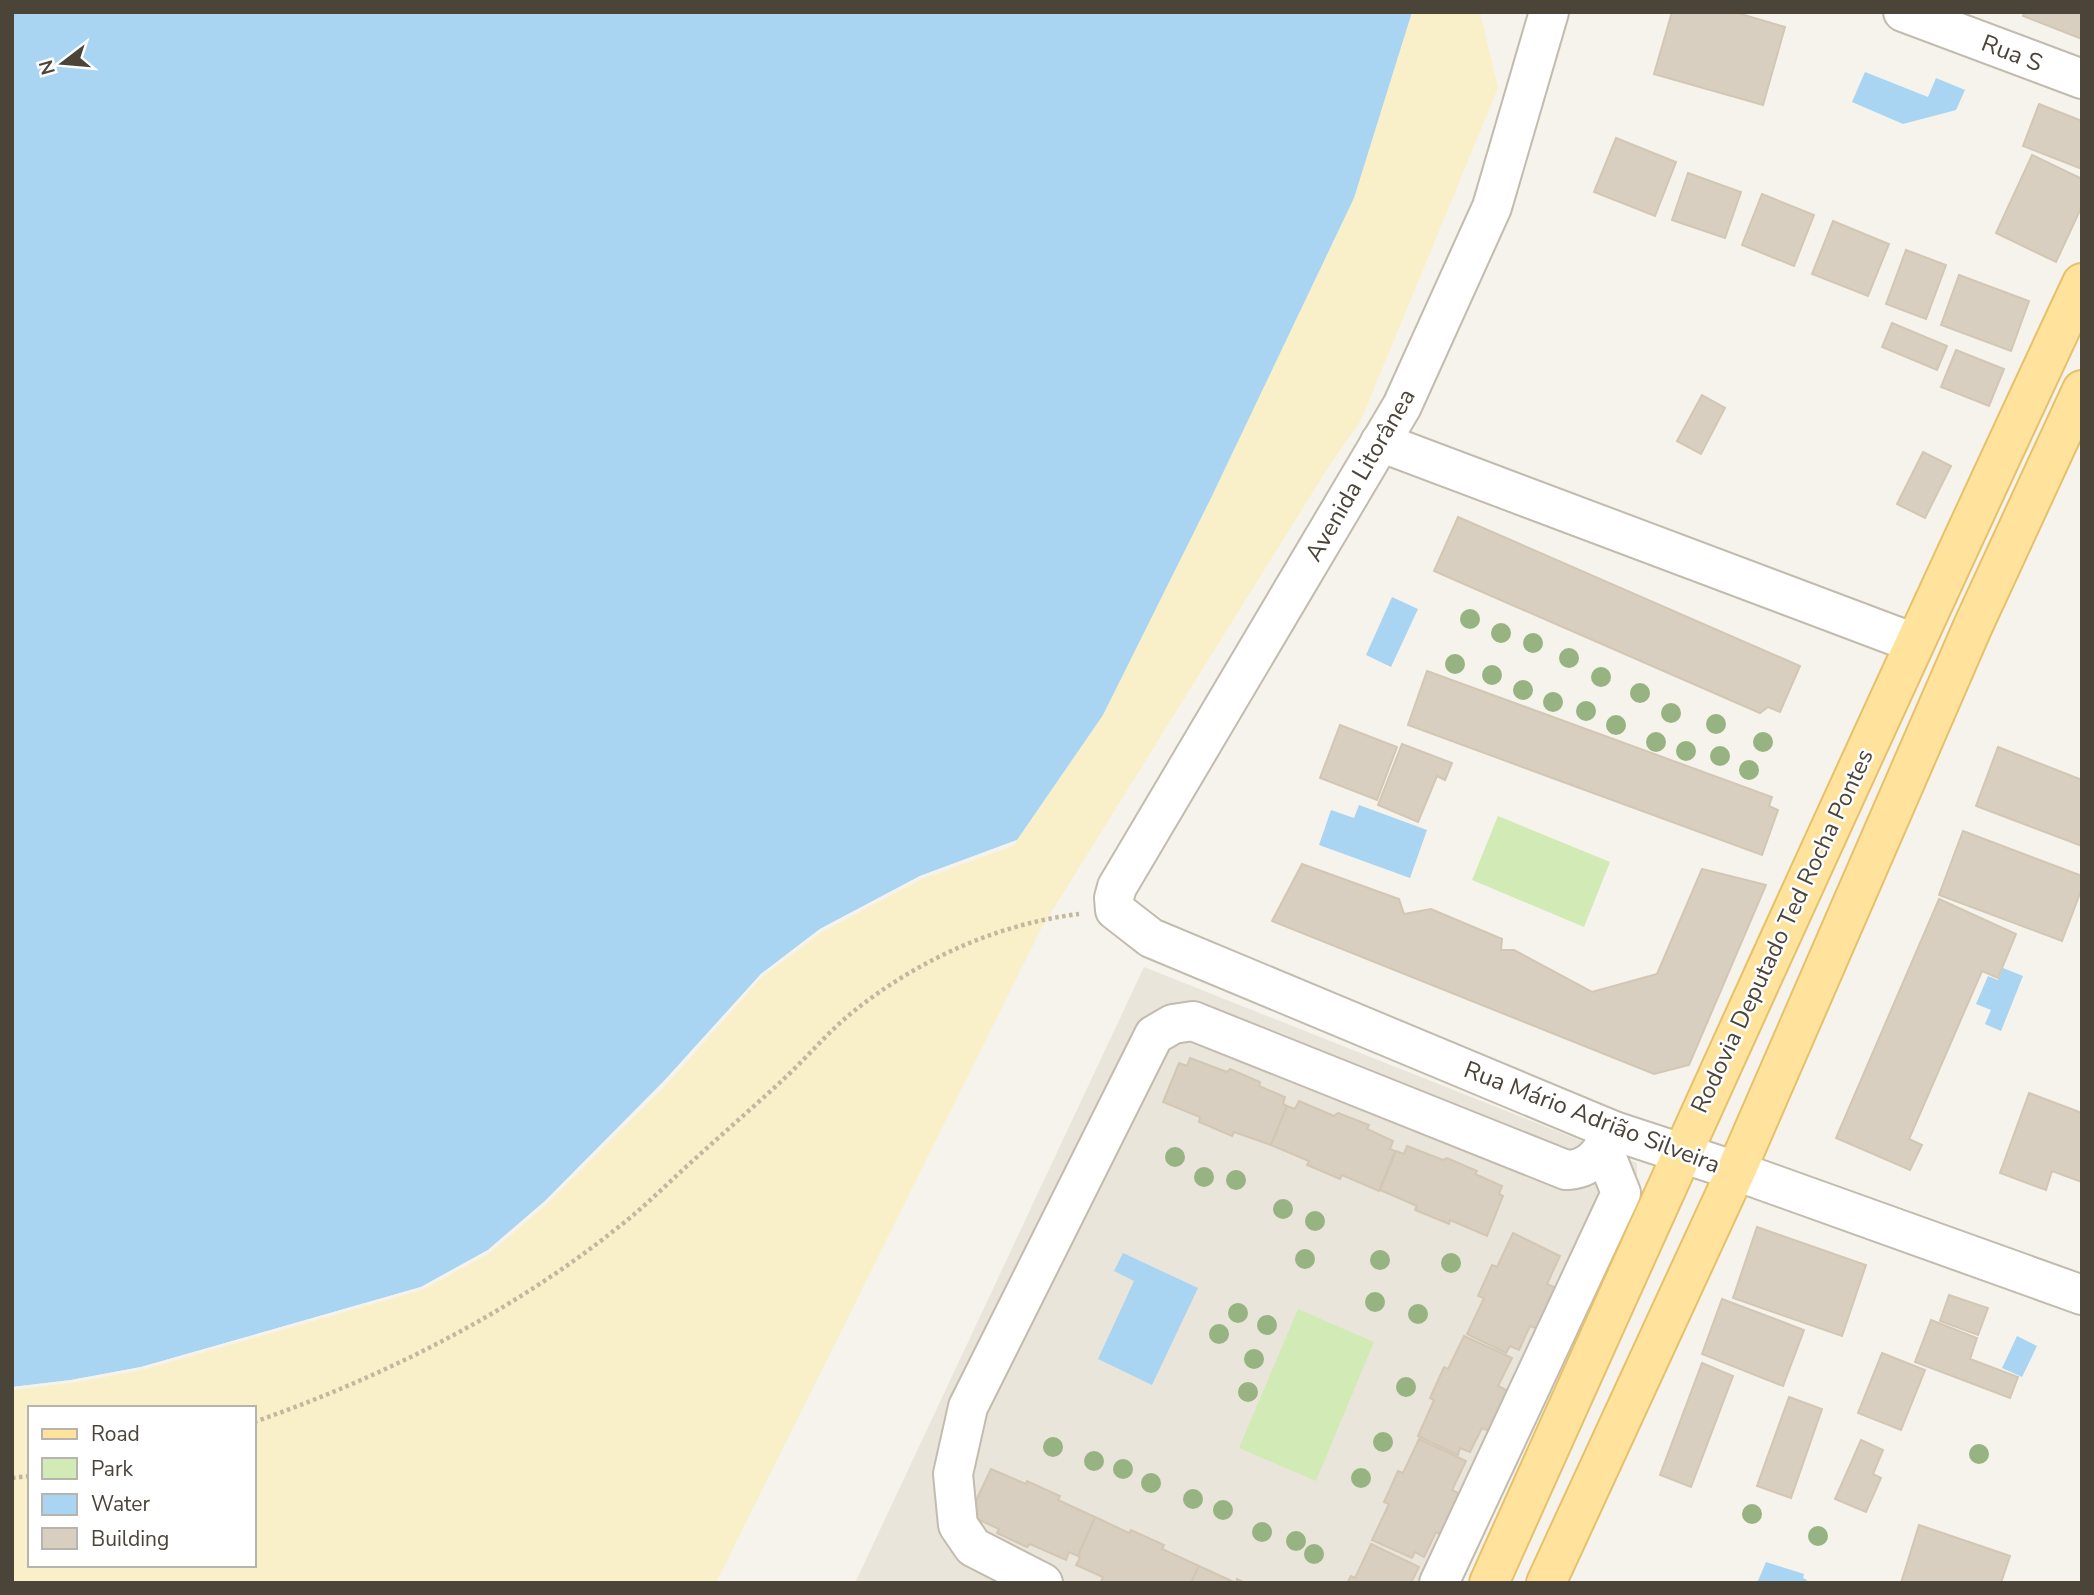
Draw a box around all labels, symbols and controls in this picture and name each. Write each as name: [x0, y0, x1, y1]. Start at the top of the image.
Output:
street label: Rua S: [1977, 27, 2047, 79]
north arrow: [28, 28, 98, 98]
text: N: [33, 57, 62, 78]
street label: Avenida Litorânea: [1298, 383, 1422, 567]
street label: Rodovia Deputado Ted Rocha Pontes: [1683, 744, 1881, 1118]
street label: Rua Mário Adrião Silveira: [1459, 1053, 1725, 1181]
legend: [28, 1406, 256, 1567]
text: Road: [91, 1420, 140, 1448]
text: Park: [91, 1455, 133, 1483]
text: Water: [91, 1490, 150, 1518]
text: Building: [91, 1525, 169, 1553]

